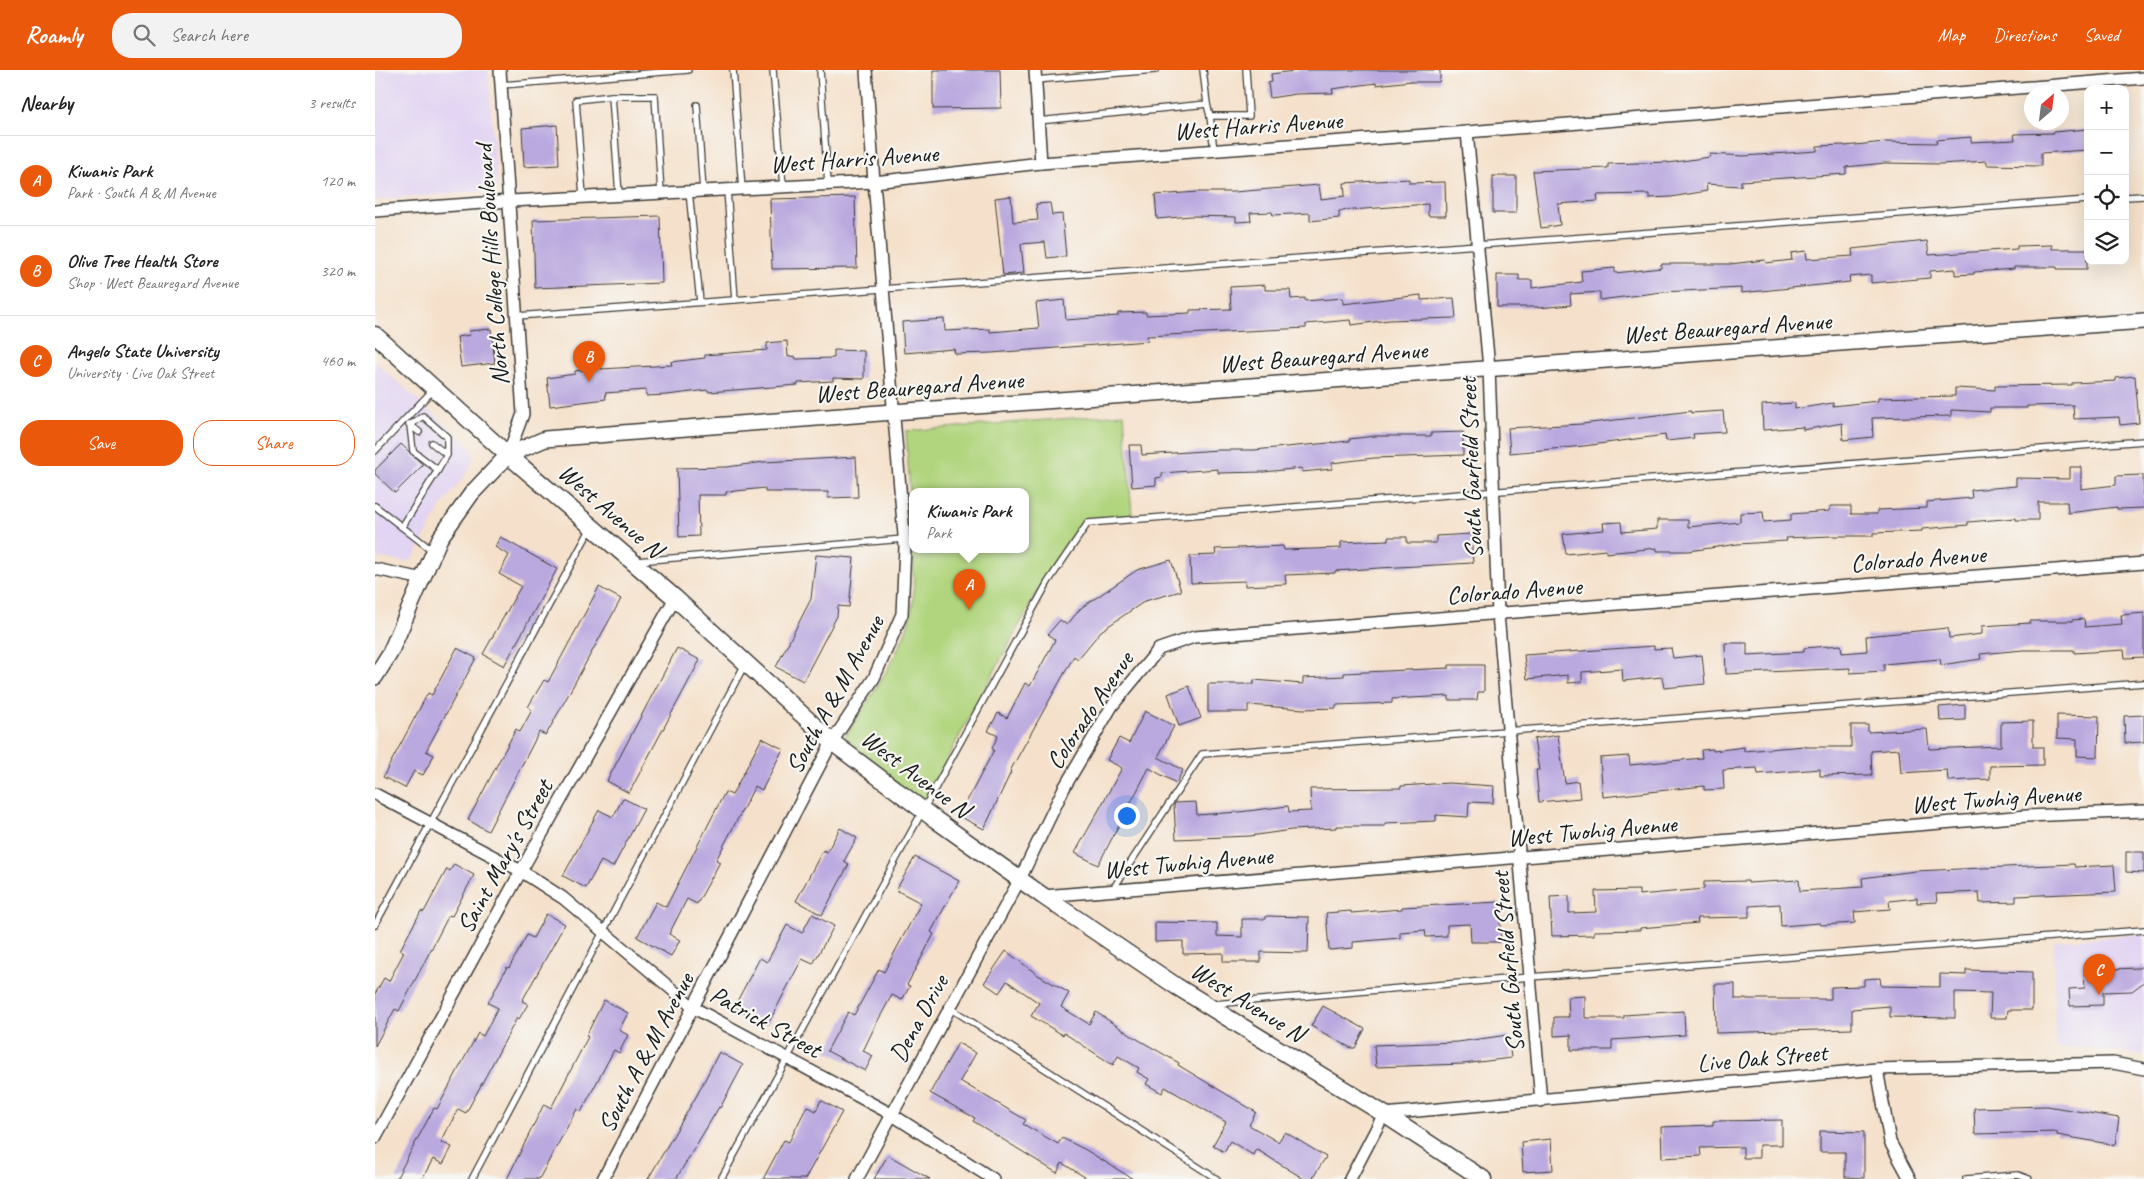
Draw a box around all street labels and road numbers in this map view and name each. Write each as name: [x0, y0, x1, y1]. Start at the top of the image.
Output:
street label: West Harris Avenue: [1173, 104, 1345, 148]
street label: West Harris Avenue: [769, 137, 941, 181]
street label: North College Hills Boulevard: [467, 139, 516, 387]
street label: West Beauregard Avenue: [1622, 305, 1834, 351]
street label: West Beauregard Avenue: [1218, 334, 1430, 380]
street label: West Beauregard Avenue: [814, 364, 1026, 410]
street label: South Garfield Street: [1452, 374, 1490, 559]
street label: West Avenue N: [552, 457, 672, 567]
street label: Colorado Avenue: [1850, 538, 1988, 580]
street label: Colorado Avenue: [1446, 570, 1584, 612]
street label: South A & M Avenue: [778, 608, 892, 779]
street label: Colorado Avenue: [1039, 644, 1142, 775]
street label: West Avenue N: [855, 723, 979, 827]
street label: Saint Mary's Street: [450, 772, 561, 939]
street label: West Twohig Avenue: [1910, 777, 2084, 821]
street label: West Twohig Avenue: [1506, 808, 1680, 854]
street label: West Twohig Avenue: [1102, 840, 1276, 886]
street label: South Garfield Street: [1484, 868, 1532, 1054]
street label: West Avenue N: [1185, 954, 1314, 1051]
street label: South A & M Avenue: [590, 966, 702, 1138]
street label: Dena Drive: [882, 968, 957, 1068]
street label: Patrick Street: [704, 978, 829, 1067]
street label: Live Oak Street: [1696, 1036, 1831, 1080]

